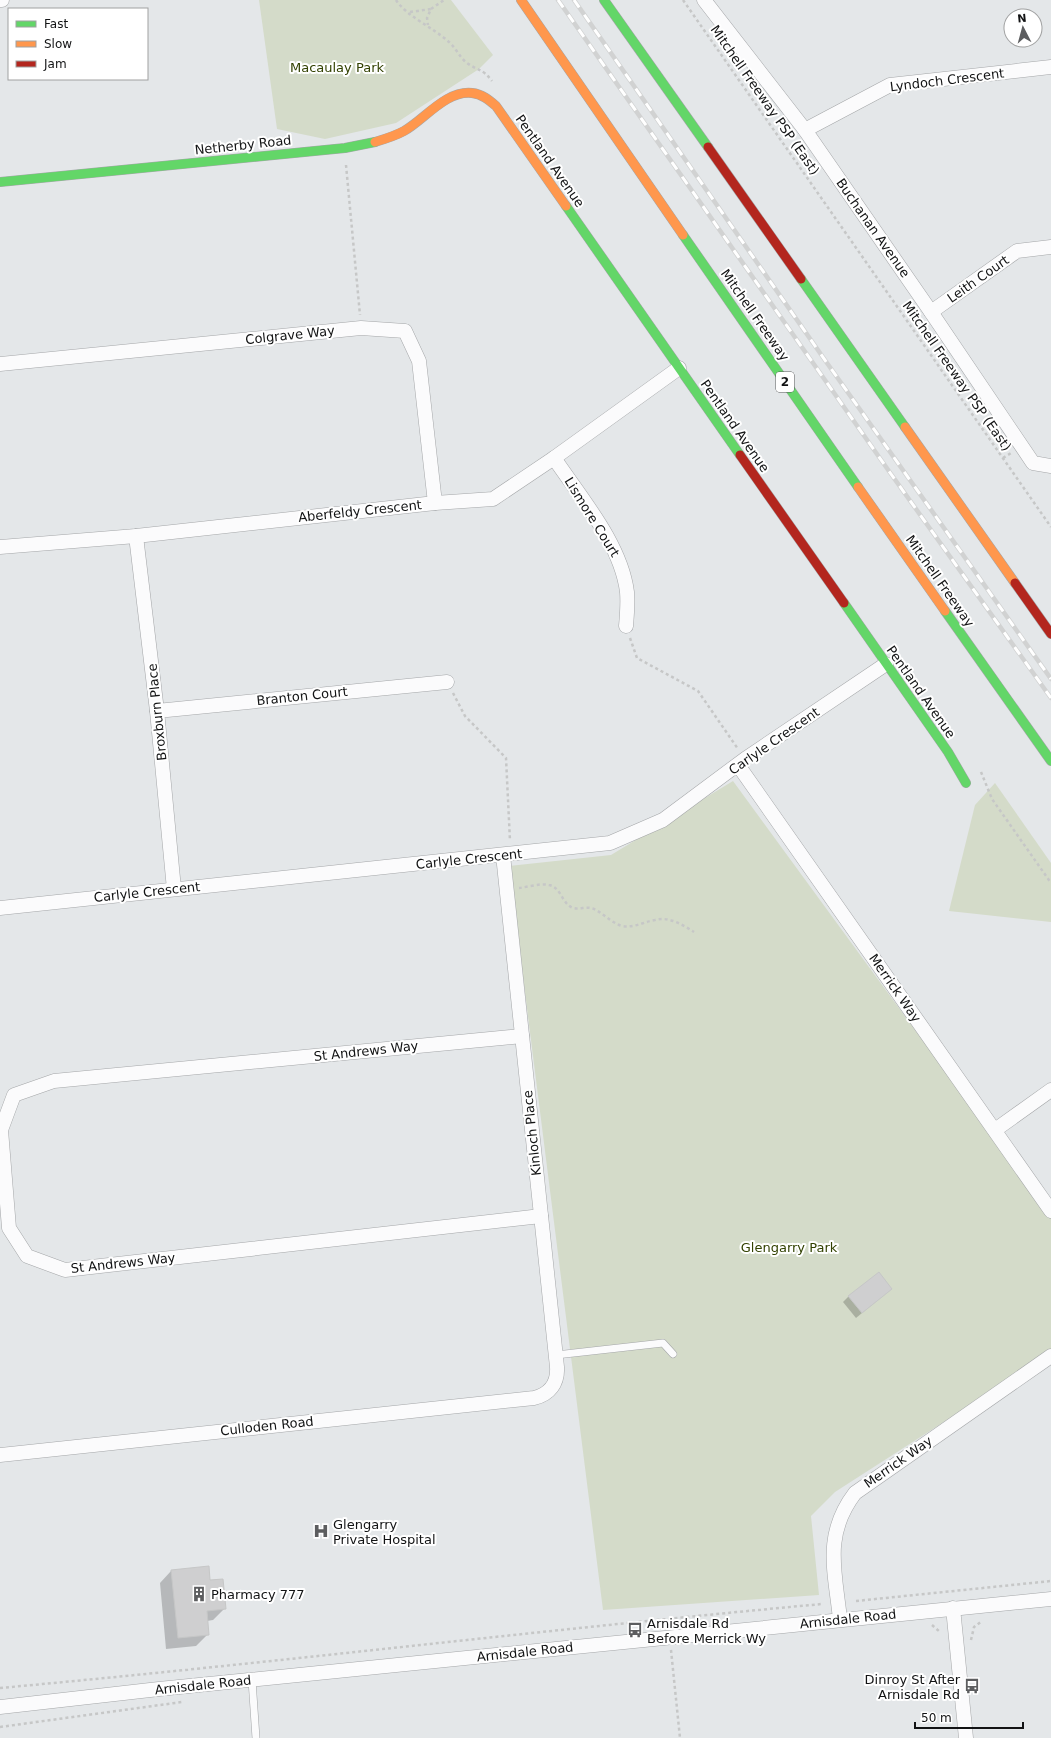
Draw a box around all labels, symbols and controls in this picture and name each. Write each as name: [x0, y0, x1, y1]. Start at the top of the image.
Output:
legend: [8, 8, 148, 80]
north arrow: [1003, 8, 1043, 48]
text: N: [1017, 12, 1027, 25]
text: Fast: [44, 17, 68, 31]
street label: Mitchell Freeway PSP (East): [708, 22, 822, 178]
text: Slow: [44, 37, 72, 51]
text: Jam: [43, 57, 67, 71]
park label: Macaulay Park: [290, 60, 384, 75]
street label: Lyndoch Crescent: [889, 66, 1005, 94]
street label: Pentland Avenue: [513, 112, 587, 210]
street label: Netherby Road: [194, 132, 292, 158]
street label: Buchanan Avenue: [833, 176, 913, 280]
street label: Leith Court: [944, 252, 1012, 306]
street label: Mitchell Freeway: [718, 266, 792, 364]
street label: Mitchell Freeway PSP (East): [900, 298, 1014, 454]
street label: Colgrave Way: [245, 323, 336, 347]
road number: 2: [776, 372, 794, 392]
street label: Pentland Avenue: [698, 377, 772, 475]
street label: Lismore Court: [561, 474, 623, 560]
street label: Aberfeldy Crescent: [297, 497, 423, 525]
street label: Mitchell Freeway: [903, 532, 977, 630]
street label: Pentland Avenue: [884, 643, 958, 741]
street label: Broxburn Place: [144, 663, 170, 761]
street label: Branton Court: [256, 684, 348, 708]
street label: Carlyle Crescent: [726, 704, 822, 778]
street label: Carlyle Crescent: [415, 846, 523, 872]
street label: Carlyle Crescent: [93, 879, 201, 905]
street label: Merrick Way: [866, 951, 924, 1025]
street label: St Andrews Way: [313, 1038, 419, 1064]
street label: Kinloch Place: [520, 1089, 544, 1177]
park label: Glengarry Park: [741, 1240, 838, 1255]
street label: St Andrews Way: [70, 1250, 176, 1276]
street label: Culloden Road: [220, 1414, 314, 1438]
street label: Merrick Way: [861, 1433, 935, 1491]
place label: Glengarry Private Hospital: [333, 1517, 436, 1547]
hospital icon: Glengarry Private Hospital: [312, 1522, 330, 1540]
building icon: Pharmacy 777: [190, 1585, 208, 1603]
place label: Pharmacy 777: [211, 1587, 305, 1602]
street label: Arnisdale Road: [799, 1606, 897, 1632]
place label: Arnisdale Rd Before Merrick Wy: [647, 1616, 766, 1646]
bus stop icon: Arnisdale Rd Before Merrick Wy: [626, 1621, 644, 1639]
street label: Arnisdale Road: [476, 1639, 574, 1665]
street label: Arnisdale Road: [154, 1672, 252, 1698]
place label: Dinroy St After Arnisdale Rd: [865, 1672, 961, 1702]
bus stop icon: Dinroy St After Arnisdale Rd: [963, 1677, 981, 1695]
scale bar: [915, 1704, 1023, 1730]
text: 50 m: [921, 1711, 952, 1725]

